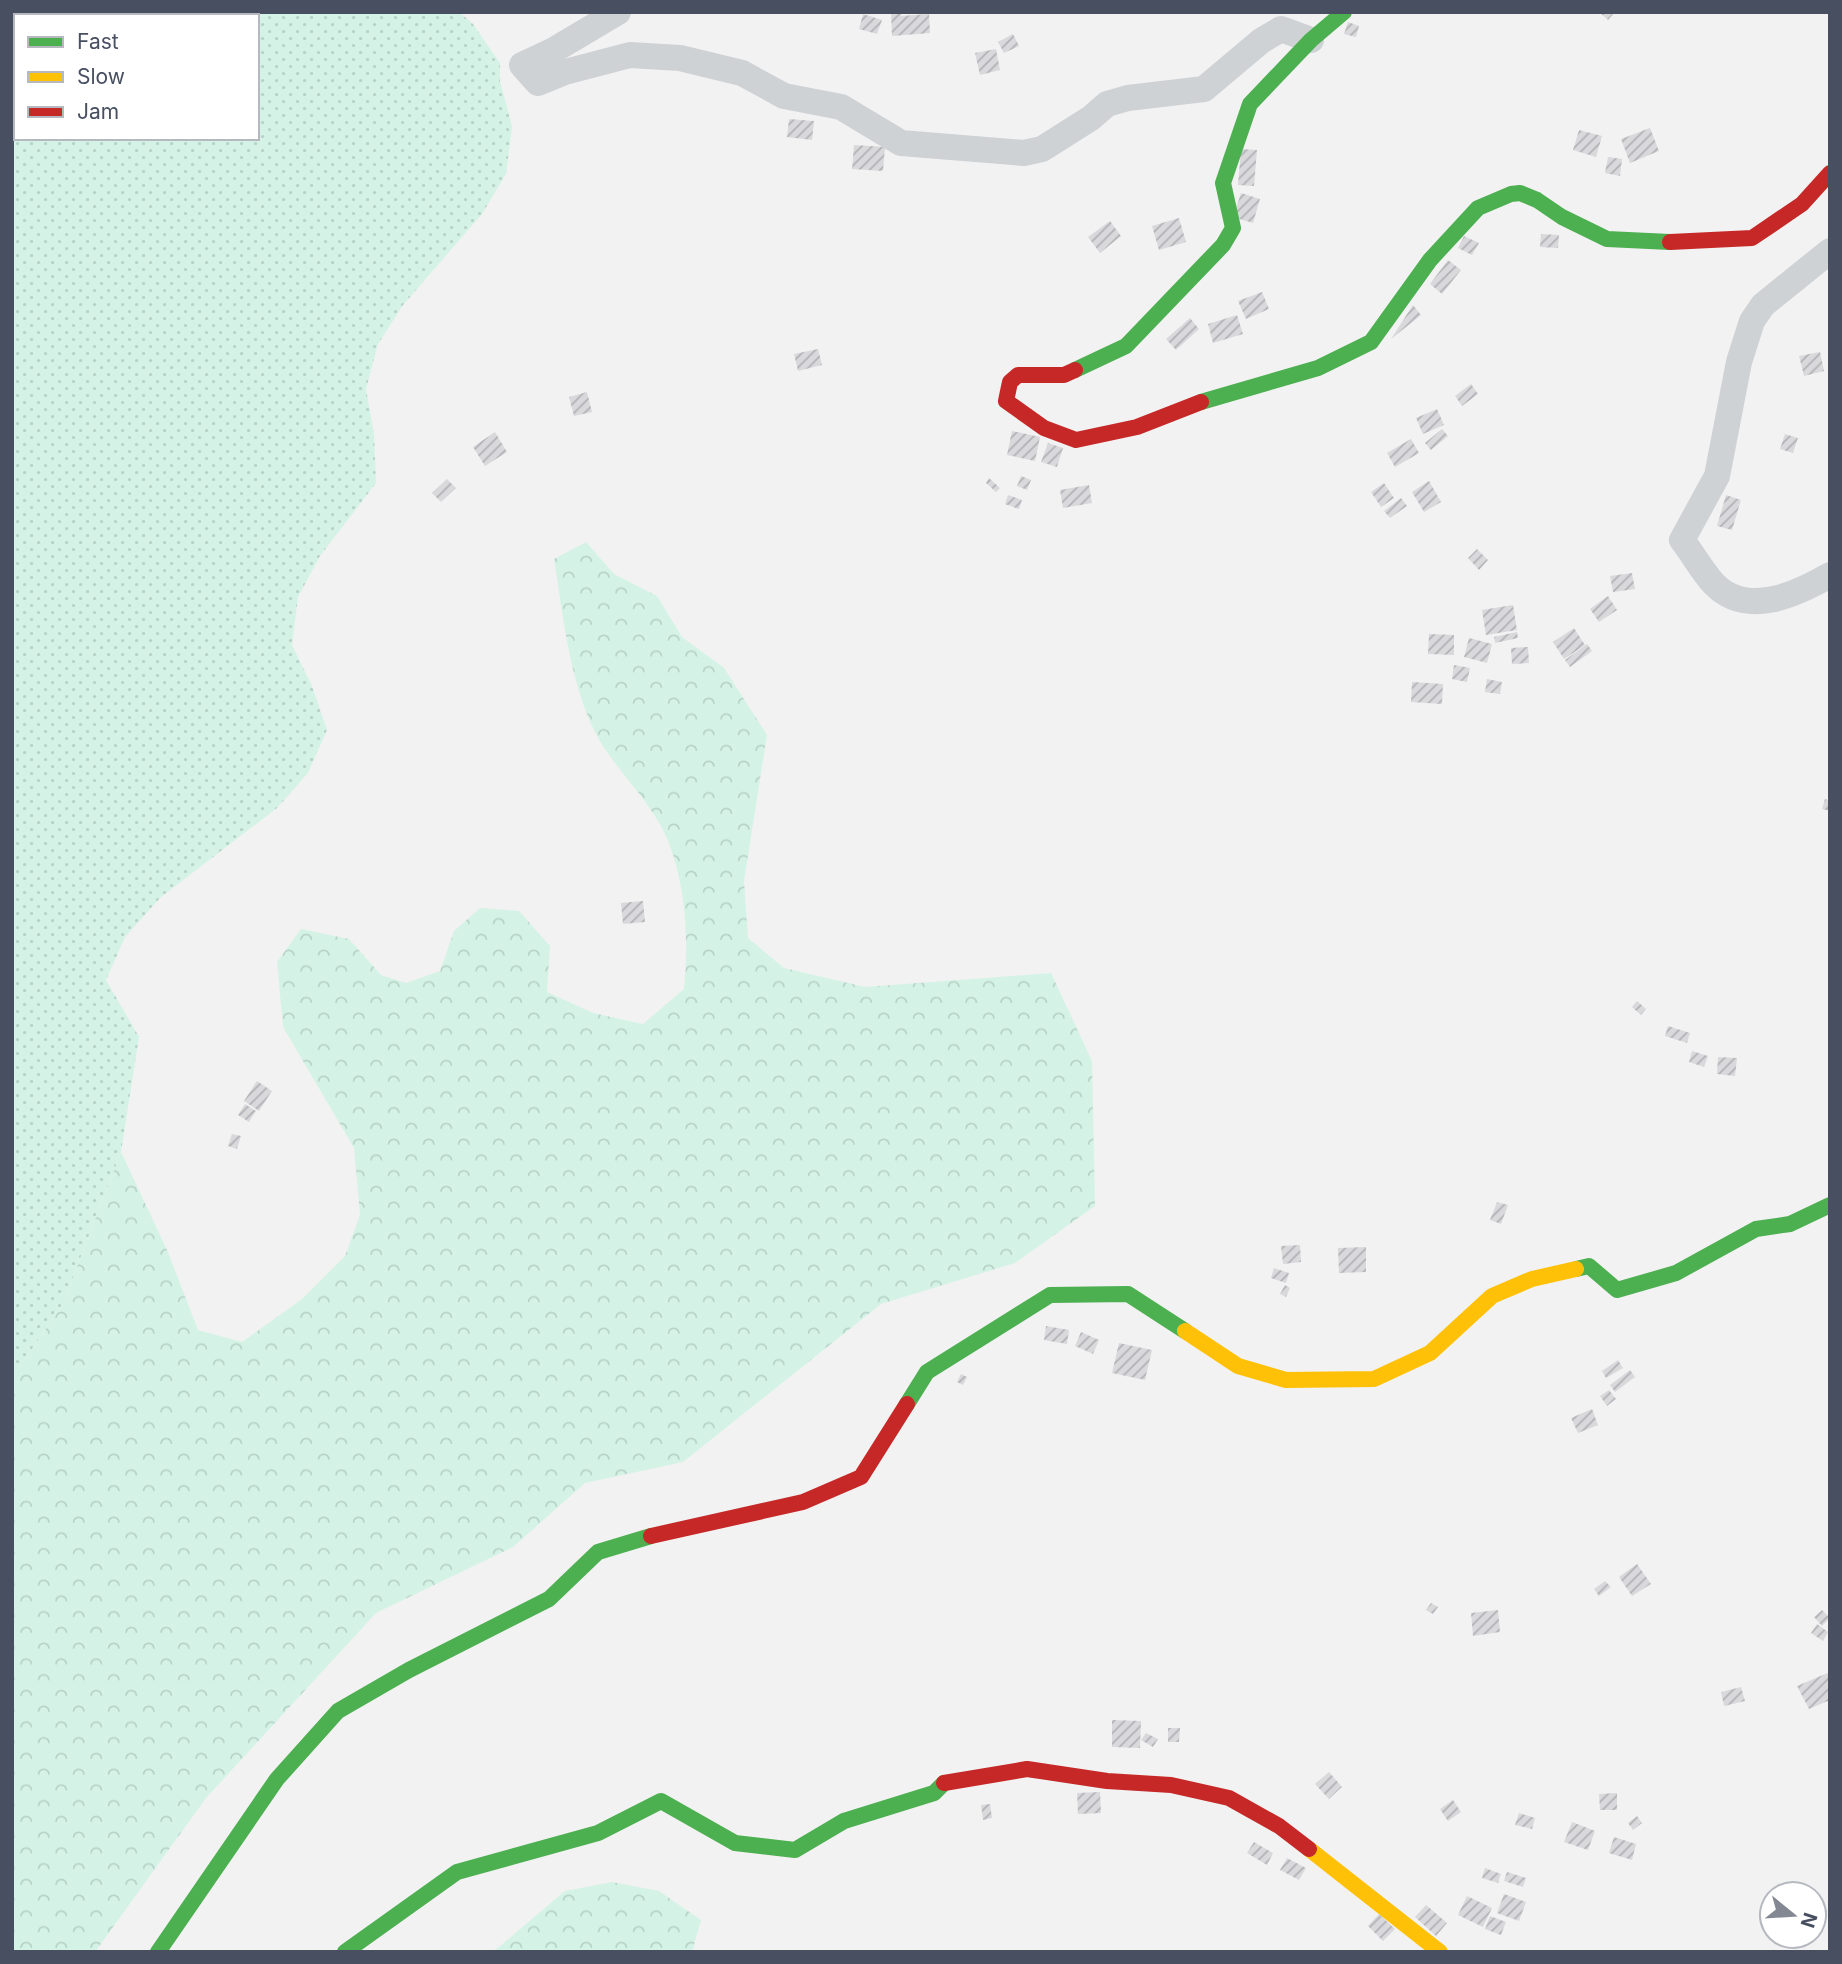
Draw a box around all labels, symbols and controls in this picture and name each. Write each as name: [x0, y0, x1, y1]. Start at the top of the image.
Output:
legend: [14, 14, 259, 140]
text: Fast: [77, 29, 119, 54]
text: Slow: [77, 64, 125, 89]
text: Jam: [77, 99, 119, 124]
north arrow: [1758, 1880, 1828, 1950]
text: N: [1796, 1910, 1822, 1931]

